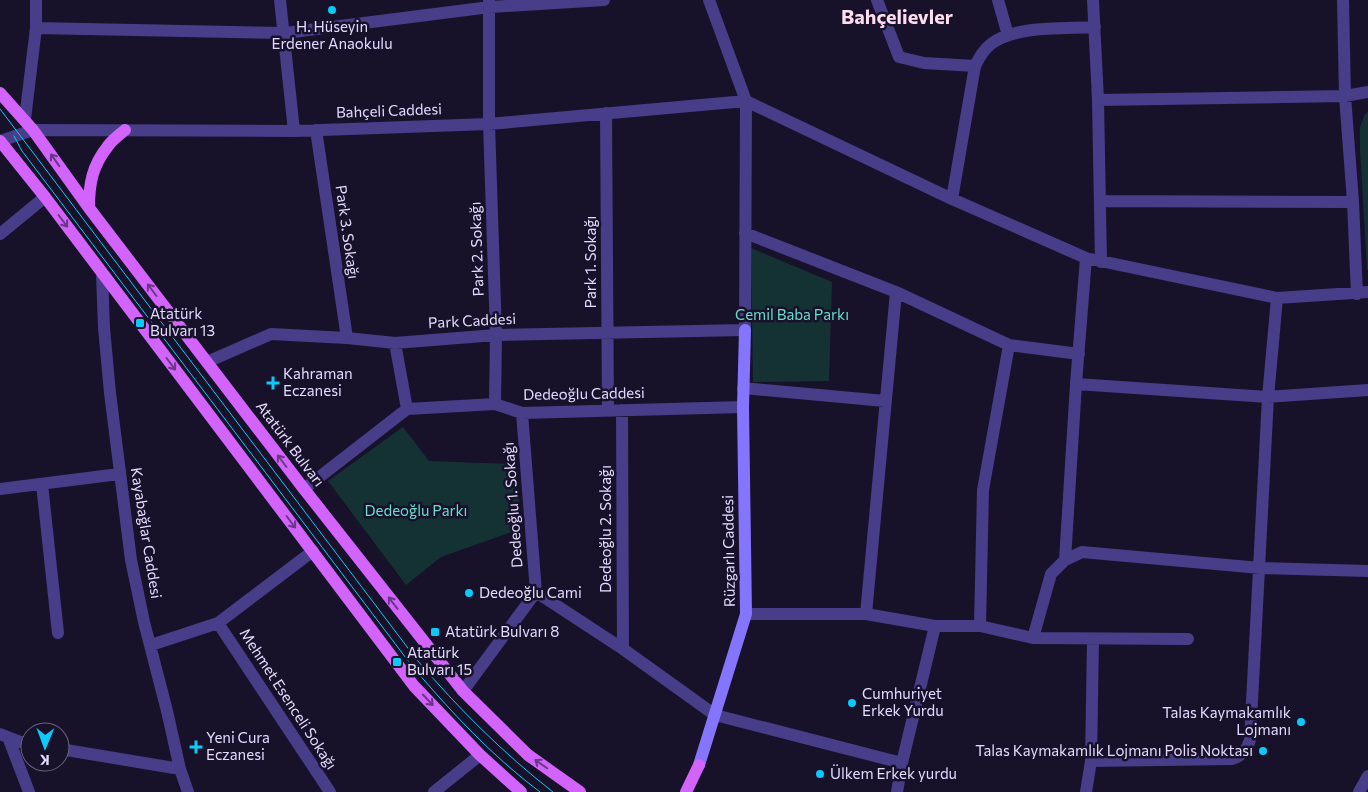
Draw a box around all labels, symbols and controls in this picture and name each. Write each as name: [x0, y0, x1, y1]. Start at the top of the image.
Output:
marker: H. Hüseyin Erdener Anaokulu: [326, 4, 338, 16]
district label: Bahçelievler: [841, 4, 953, 28]
place label: H. Hüseyin Erdener Anaokulu: [271, 17, 393, 52]
street label: Bahçeli Caddesi: [336, 99, 442, 121]
one-way arrow: [50, 153, 60, 167]
street label: Park 3. Sokağı: [332, 184, 363, 280]
street label: Park 2. Sokağı: [465, 201, 487, 297]
one-way arrow: [58, 214, 68, 228]
street label: Park 1. Sokağı: [581, 216, 599, 308]
one-way arrow: [147, 283, 157, 297]
place label: Atatürk Bulvarı 13: [150, 304, 215, 339]
park label: Cemil Baba Parkı: [735, 305, 849, 323]
street label: Park Caddesi: [427, 309, 517, 331]
marker: Atatürk Bulvarı 13: [134, 317, 146, 329]
one-way arrow: [166, 357, 177, 370]
place label: Kahraman Eczanesi: [283, 364, 353, 399]
marker: Kahraman Eczanesi: [267, 377, 279, 389]
street label: Dedeoğlu Caddesi: [523, 383, 645, 403]
street label: Atatürk Bulvarı: [253, 397, 329, 490]
street label: Dedeoğlu 1. Sokağı: [499, 441, 525, 569]
one-way arrow: [277, 455, 288, 468]
street label: Dedeoğlu 2. Sokağı: [596, 465, 614, 593]
street label: Kayabağlar Caddesi: [128, 466, 166, 600]
street label: Rüzgarlı Caddesi: [718, 495, 738, 607]
park label: Dedeoğlu Parkı: [365, 501, 467, 519]
one-way arrow: [285, 515, 296, 528]
place label: Dedeoğlu Cami: [479, 583, 582, 601]
marker: Dedeoğlu Cami: [463, 587, 475, 599]
one-way arrow: [388, 597, 399, 610]
place label: Atatürk Bulvarı 8: [445, 622, 559, 640]
street label: Mehmet Esenceli Sokağı: [236, 625, 341, 772]
marker: Atatürk Bulvarı 8: [429, 626, 441, 638]
place label: Atatürk Bulvarı 15: [407, 643, 472, 678]
marker: Atatürk Bulvarı 15: [391, 656, 403, 668]
place label: Cumhuriyet Erkek Yurdu: [862, 684, 944, 719]
one-way arrow: [422, 694, 434, 706]
marker: Cumhuriyet Erkek Yurdu: [846, 697, 858, 709]
place label: Talas Kaymakamlık Lojmanı: [1162, 703, 1291, 738]
marker: Talas Kaymakamlık Lojmanı: [1295, 716, 1307, 728]
north arrow: [20, 722, 70, 772]
place label: Yeni Cura Eczanesi: [206, 728, 270, 763]
marker: Yeni Cura Eczanesi: [190, 741, 202, 753]
place label: Talas Kaymakamlık Lojmanı Polis Noktası: [975, 741, 1253, 759]
marker: Talas Kaymakamlık Lojmanı Polis Noktası: [1257, 745, 1269, 757]
text: K: [40, 752, 50, 769]
one-way arrow: [534, 759, 548, 769]
place label: Ülkem Erkek yurdu: [830, 764, 957, 782]
marker: Ülkem Erkek yurdu: [814, 768, 826, 780]

